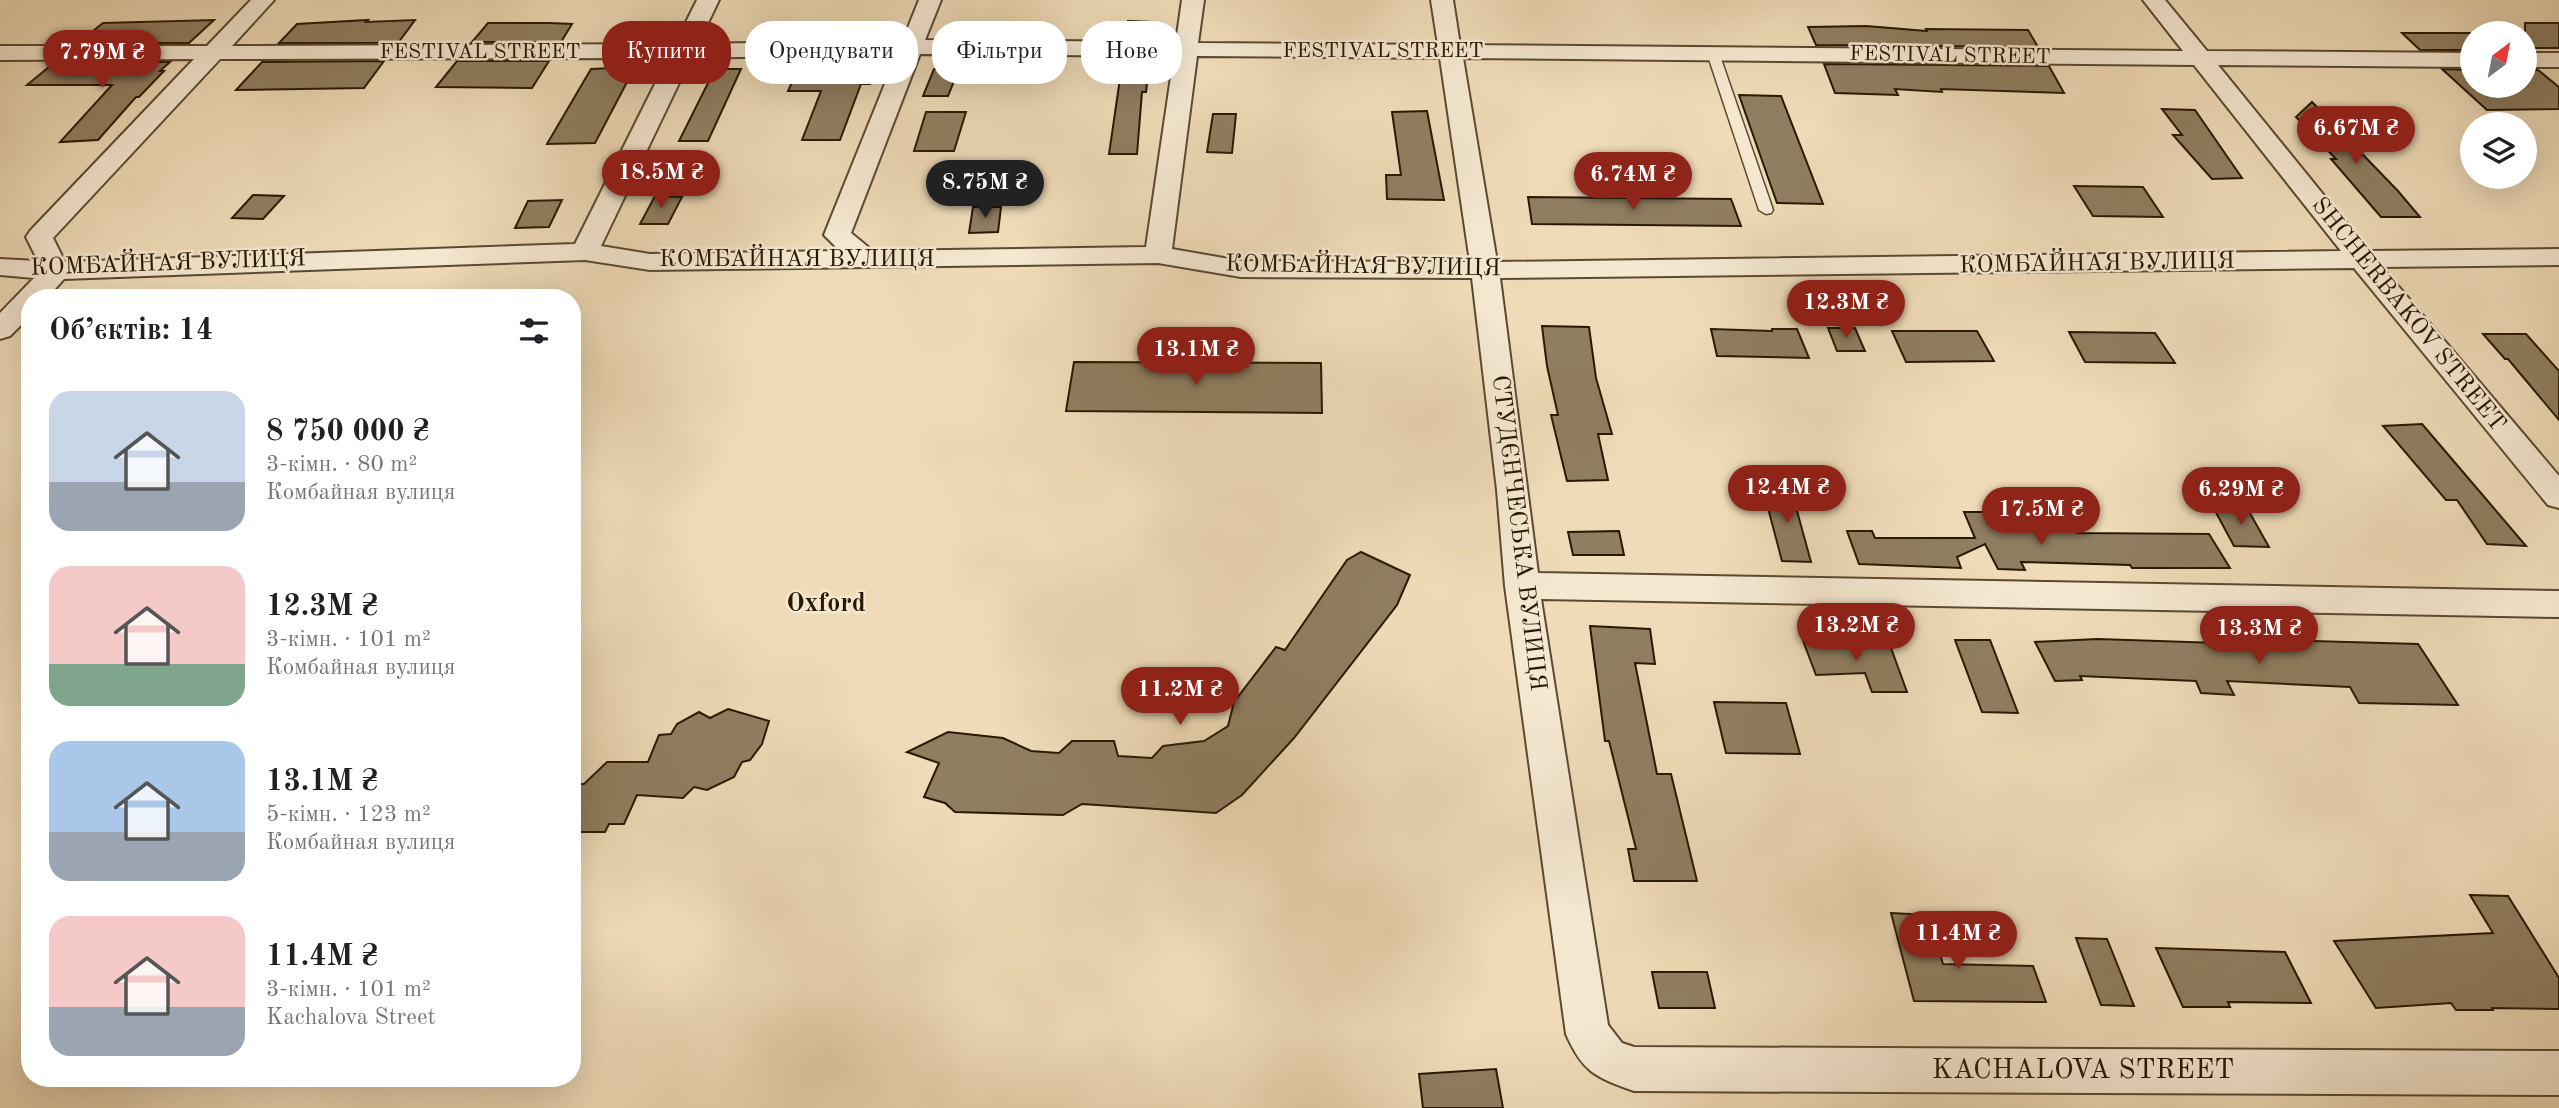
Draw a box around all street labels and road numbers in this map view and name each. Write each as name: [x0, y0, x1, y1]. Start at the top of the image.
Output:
street label: FESTIVAL STREET: [1282, 41, 1484, 62]
street label: FESTIVAL STREET: [379, 42, 581, 63]
street label: FESTIVAL STREET: [1849, 44, 2051, 68]
street label: SHCHERBAKOV STREET: [2306, 194, 2510, 436]
street label: КОМБАЙНАЯ ВУЛИЦЯ: [30, 242, 306, 281]
street label: КОМБАЙНАЯ ВУЛИЦЯ: [659, 243, 935, 272]
street label: КОМБАЙНАЯ ВУЛИЦЯ: [1959, 245, 2235, 278]
street label: КОМБАЙНАЯ ВУЛИЦЯ: [1225, 248, 1501, 281]
street label: СТУДЄНЧЕСЬКА ВУЛИЦЯ: [1487, 374, 1549, 692]
street label: KACHALOVA STREET: [1932, 1057, 2234, 1085]

